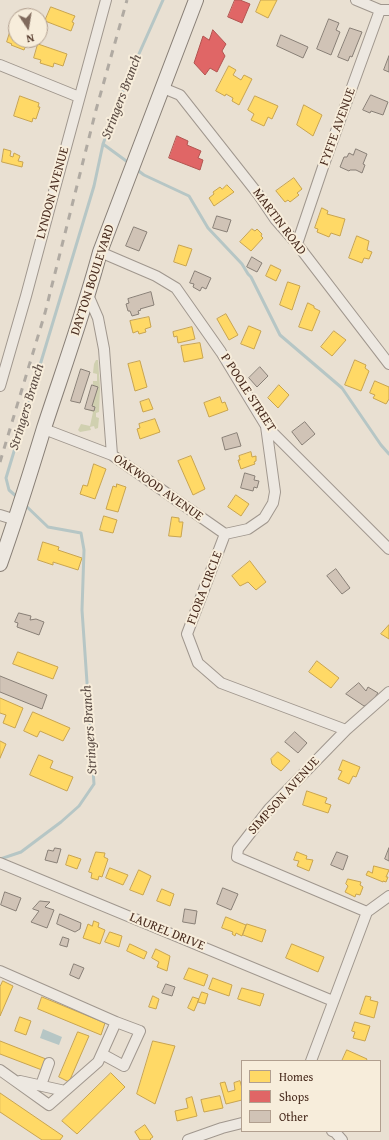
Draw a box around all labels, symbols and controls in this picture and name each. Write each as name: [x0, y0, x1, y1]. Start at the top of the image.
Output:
north arrow: [8, 8, 48, 48]
text: N: [25, 30, 36, 47]
water label: Stringers Branch: [98, 52, 146, 142]
street label: FYFFE AVENUE: [317, 86, 359, 168]
street label: LYNDON AVENUE: [33, 145, 73, 241]
street label: MARTIN ROAD: [249, 186, 309, 258]
street label: DAYTON BOULEVARD: [68, 222, 118, 338]
street label: P POOLE STREET: [217, 351, 279, 435]
water label: Stringers Branch: [6, 362, 48, 452]
street label: OAKWOOD AVENUE: [110, 451, 206, 525]
street label: FLORA CIRCLE: [184, 549, 226, 627]
water label: Stringers Branch: [78, 685, 102, 775]
street label: SIMPSON AVENUE: [245, 754, 323, 838]
street label: LAUREL DRIVE: [127, 910, 207, 954]
legend: [241, 1060, 381, 1132]
text: Homes: [279, 1068, 313, 1085]
text: Shops: [279, 1088, 309, 1105]
text: Other: [279, 1108, 308, 1125]

